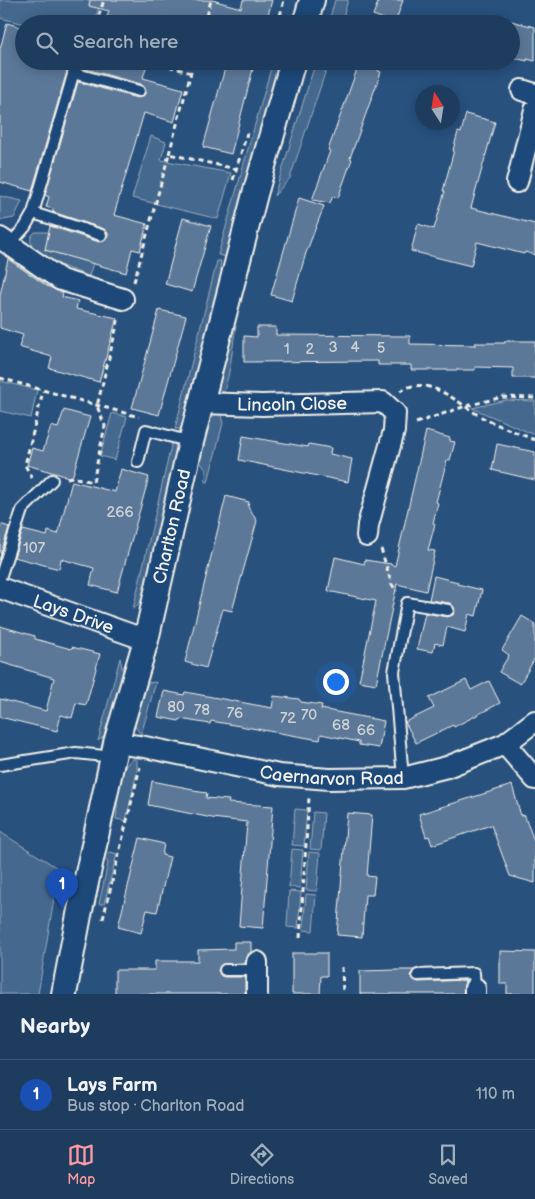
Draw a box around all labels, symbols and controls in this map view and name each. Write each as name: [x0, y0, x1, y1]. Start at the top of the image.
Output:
search box: [15, 15, 520, 70]
icon: search: [33, 29, 61, 57]
text: Search here: [73, 31, 178, 54]
north arrow: [415, 85, 460, 130]
house number: 3: [328, 338, 338, 357]
house number: 4: [350, 338, 360, 357]
house number: 5: [377, 339, 385, 358]
house number: 1: [284, 340, 290, 359]
house number: 2: [306, 340, 315, 359]
street label: Lincoln Close: [237, 392, 348, 416]
street label: Charlton Road: [149, 467, 195, 586]
house number: 266: [106, 503, 134, 522]
house number: 107: [23, 539, 46, 558]
street label: Lays Drive: [30, 590, 117, 638]
your location: [323, 669, 349, 695]
house number: 80: [167, 698, 185, 717]
house number: 78: [194, 701, 210, 720]
house number: 76: [227, 704, 243, 723]
house number: 70: [301, 706, 317, 725]
house number: 72: [280, 709, 296, 728]
house number: 68: [332, 716, 350, 735]
house number: 66: [357, 721, 375, 740]
street label: Caernarvon Road: [258, 761, 404, 790]
pin: 1: [46, 868, 78, 909]
text: Nearby: [20, 1014, 90, 1039]
text: Lays Farm: [67, 1074, 157, 1097]
text: 1: [33, 1085, 39, 1104]
text: 110 m: [476, 1085, 515, 1104]
text: Bus stop · Charlton Road: [67, 1097, 244, 1116]
tab: Map: [67, 1141, 95, 1188]
tab: Directions: [230, 1141, 294, 1188]
tab: Saved: [428, 1141, 468, 1188]

